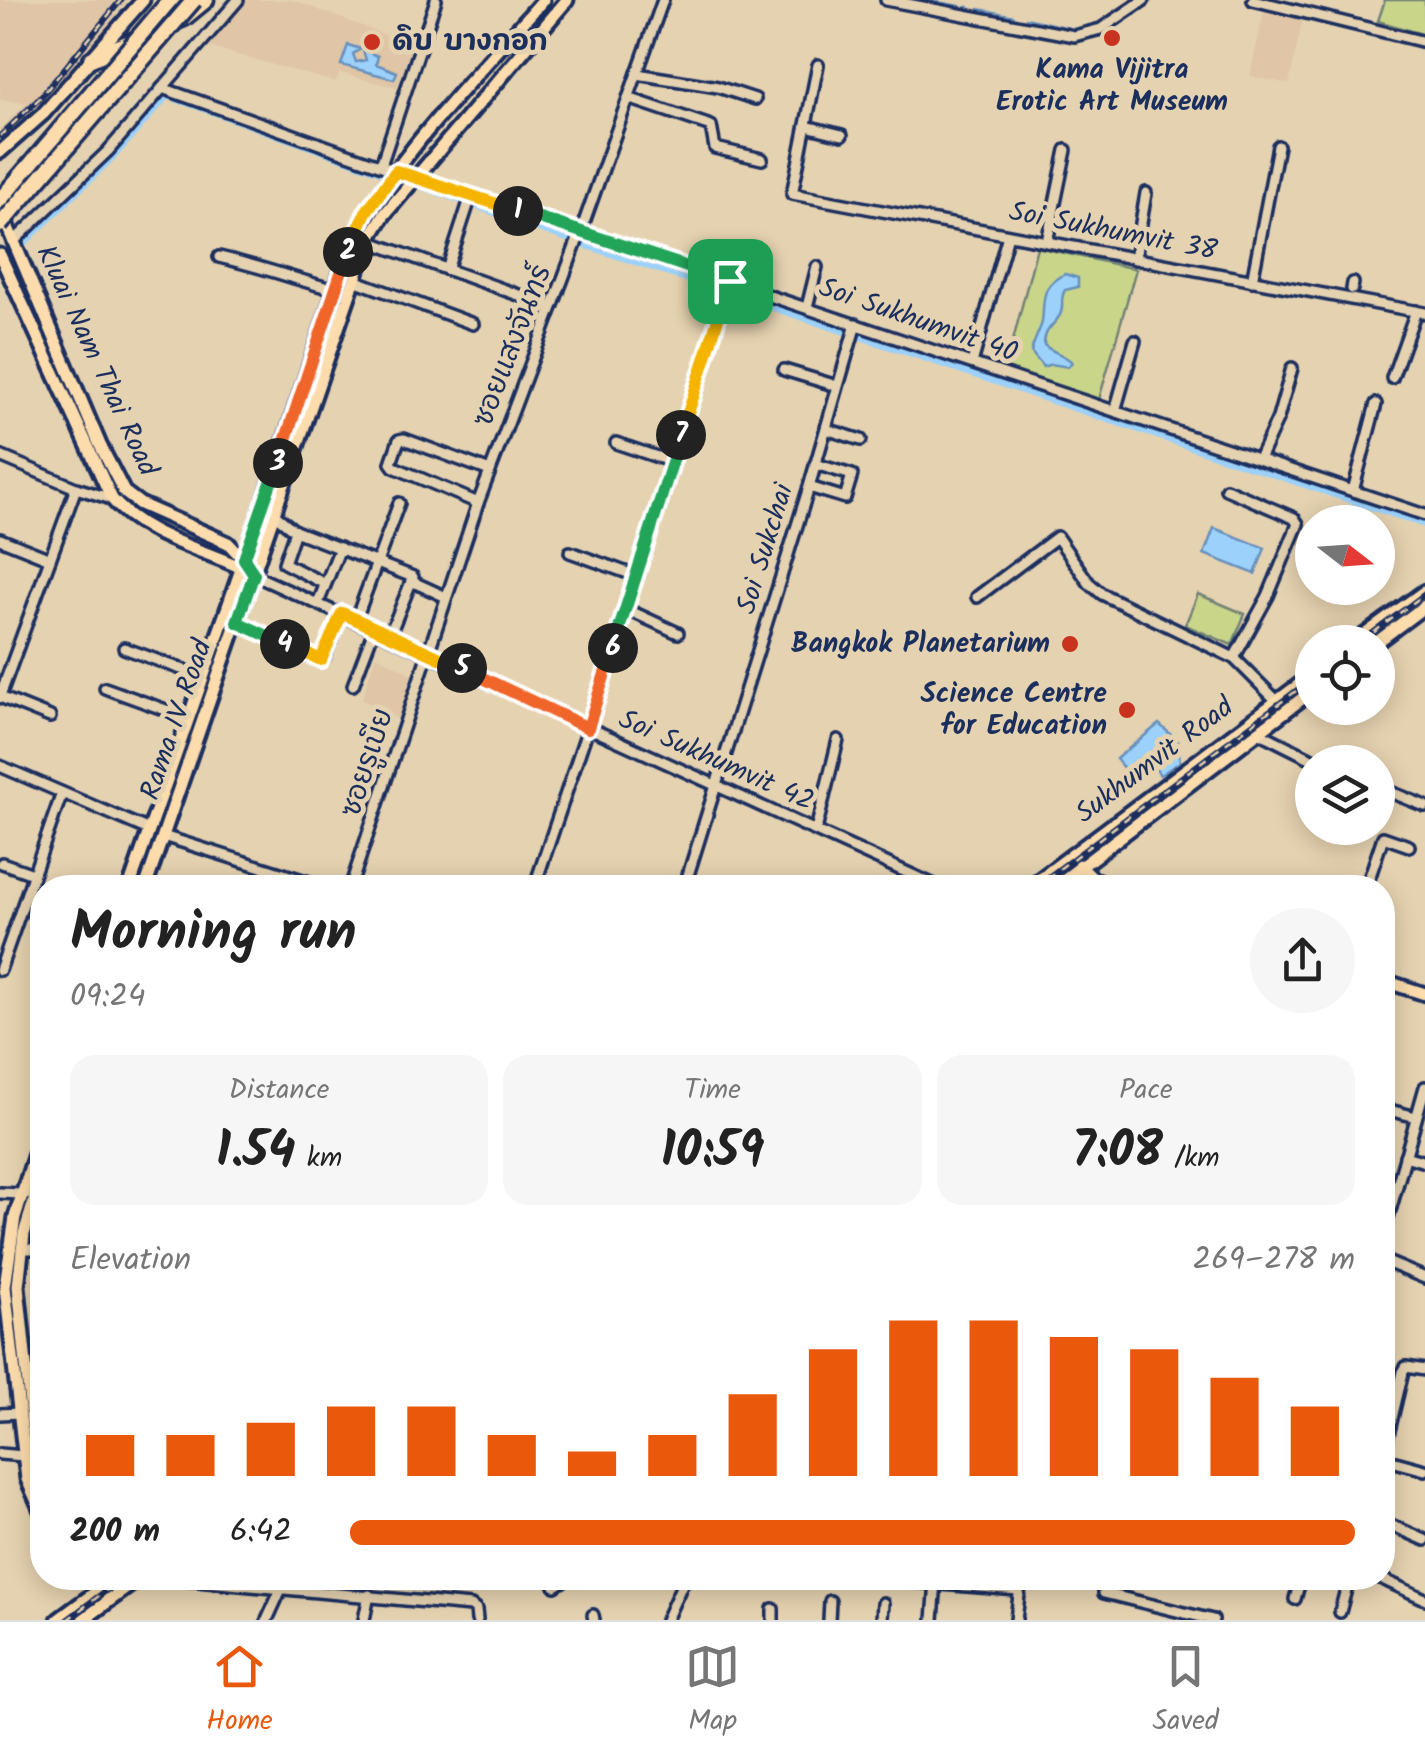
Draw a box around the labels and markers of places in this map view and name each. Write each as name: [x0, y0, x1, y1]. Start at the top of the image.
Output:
place label: ดิบ บางกอก: [392, 20, 548, 65]
marker: Kama Vijitra Erotic Art Museum: [1101, 27, 1123, 49]
marker: ดิบ บางกอก: [361, 31, 383, 53]
place label: Kama Vijitra Erotic Art Museum: [996, 48, 1228, 125]
pin: 1: [493, 186, 543, 236]
pin: 2: [323, 227, 373, 277]
pin: [688, 239, 773, 324]
pin: 7: [656, 410, 706, 460]
pin: 3: [253, 438, 303, 488]
pin: 4: [260, 619, 310, 669]
place label: Bangkok Planetarium: [791, 622, 1050, 667]
pin: 6: [588, 623, 638, 673]
marker: Bangkok Planetarium: [1059, 633, 1081, 655]
pin: 5: [437, 643, 487, 693]
place label: Science Centre for Education: [920, 672, 1107, 749]
marker: Science Centre for Education: [1116, 699, 1138, 721]

